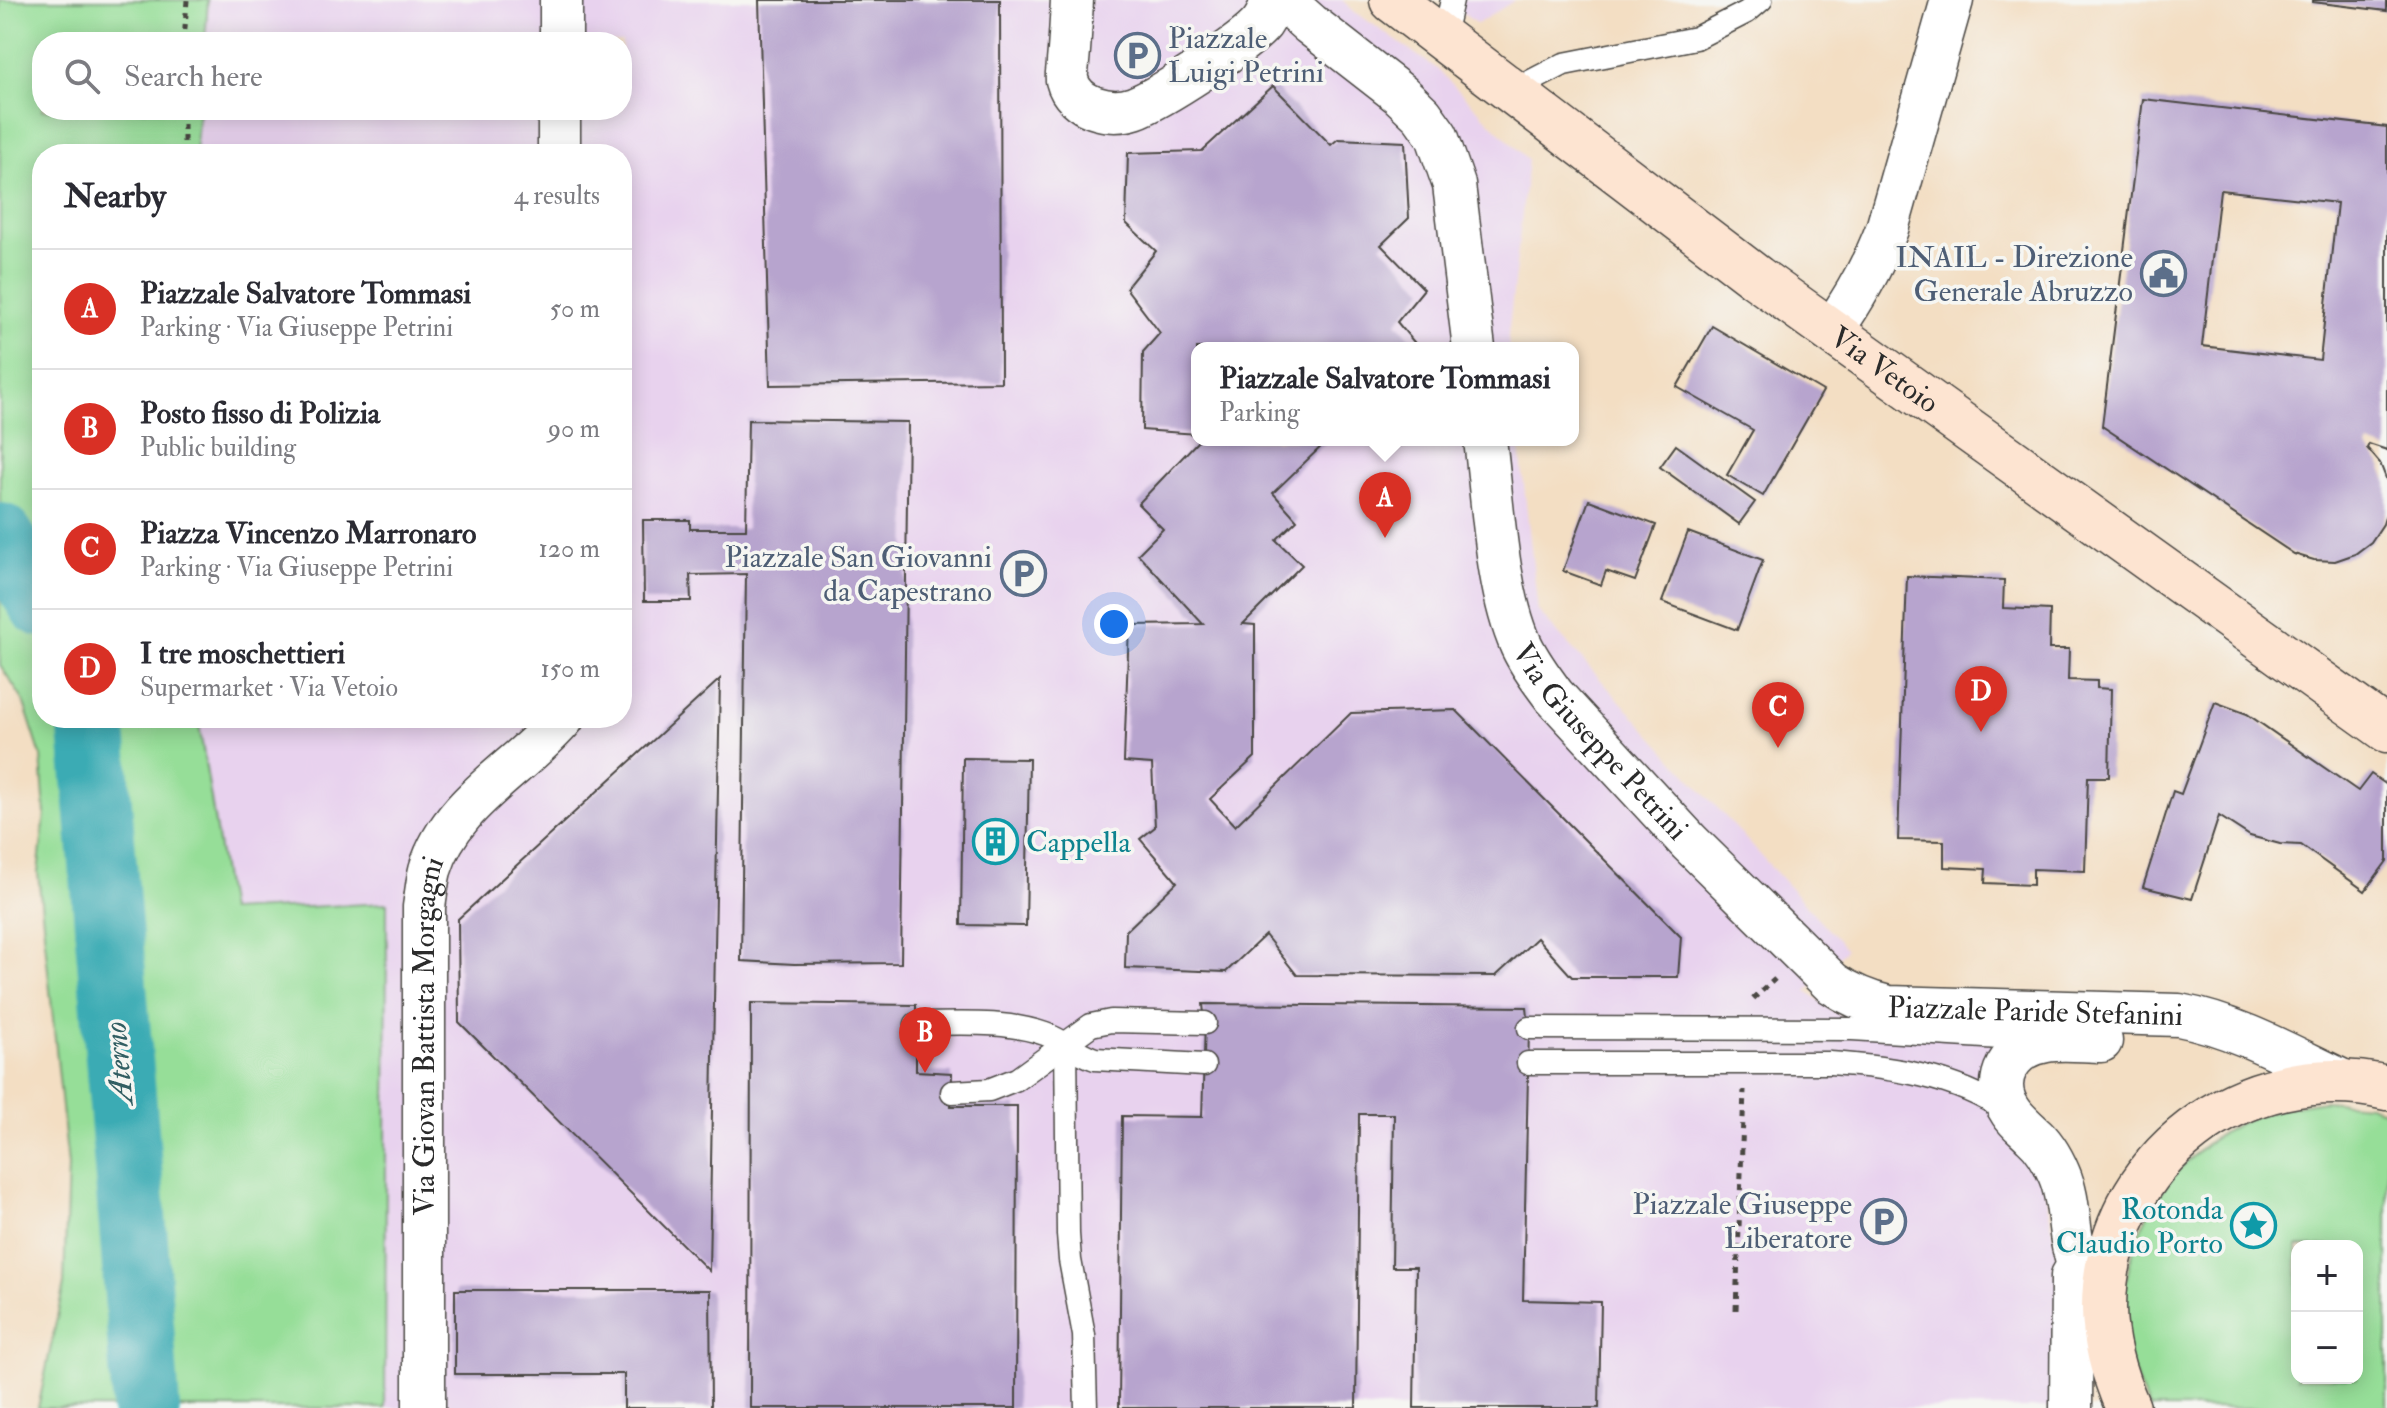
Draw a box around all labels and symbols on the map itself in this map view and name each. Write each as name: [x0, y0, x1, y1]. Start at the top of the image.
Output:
place label: Piazzale Luigi Petrini: [1168, 20, 1324, 91]
parking icon: Piazzale Luigi Petrini: [1113, 31, 1161, 79]
place label: INAIL - Direzione Generale Abruzzo: [1896, 239, 2133, 310]
public building icon: INAIL - Direzione Generale Abruzzo: [2140, 250, 2188, 298]
street label: Via Vetoio: [1823, 318, 1946, 422]
pin: A: [1359, 472, 1411, 538]
place label: Piazzale San Giovanni da Capestrano: [724, 539, 992, 610]
parking icon: Piazzale San Giovanni da Capestrano: [999, 550, 1047, 598]
your location: [1094, 604, 1134, 644]
street label: Via Giuseppe Petrini: [1504, 637, 1696, 848]
pin: D: [1955, 666, 2007, 732]
pin: C: [1752, 682, 1804, 748]
building icon: Cappella: [971, 818, 1019, 866]
place label: Cappella: [1026, 824, 1131, 861]
street label: Via Giovan Battista Morgagni: [406, 851, 452, 1216]
street label: Piazzale Paride Stefanini: [1887, 989, 2183, 1034]
pin: B: [899, 1007, 951, 1073]
water label: Aterno: [95, 1020, 143, 1109]
place label: Piazzale Giuseppe Liberatore: [1632, 1186, 1852, 1257]
place label: Rotonda Claudio Porto: [2056, 1191, 2224, 1262]
parking icon: Piazzale Giuseppe Liberatore: [1859, 1197, 1907, 1245]
place icon: Rotonda Claudio Porto: [2230, 1202, 2278, 1250]

